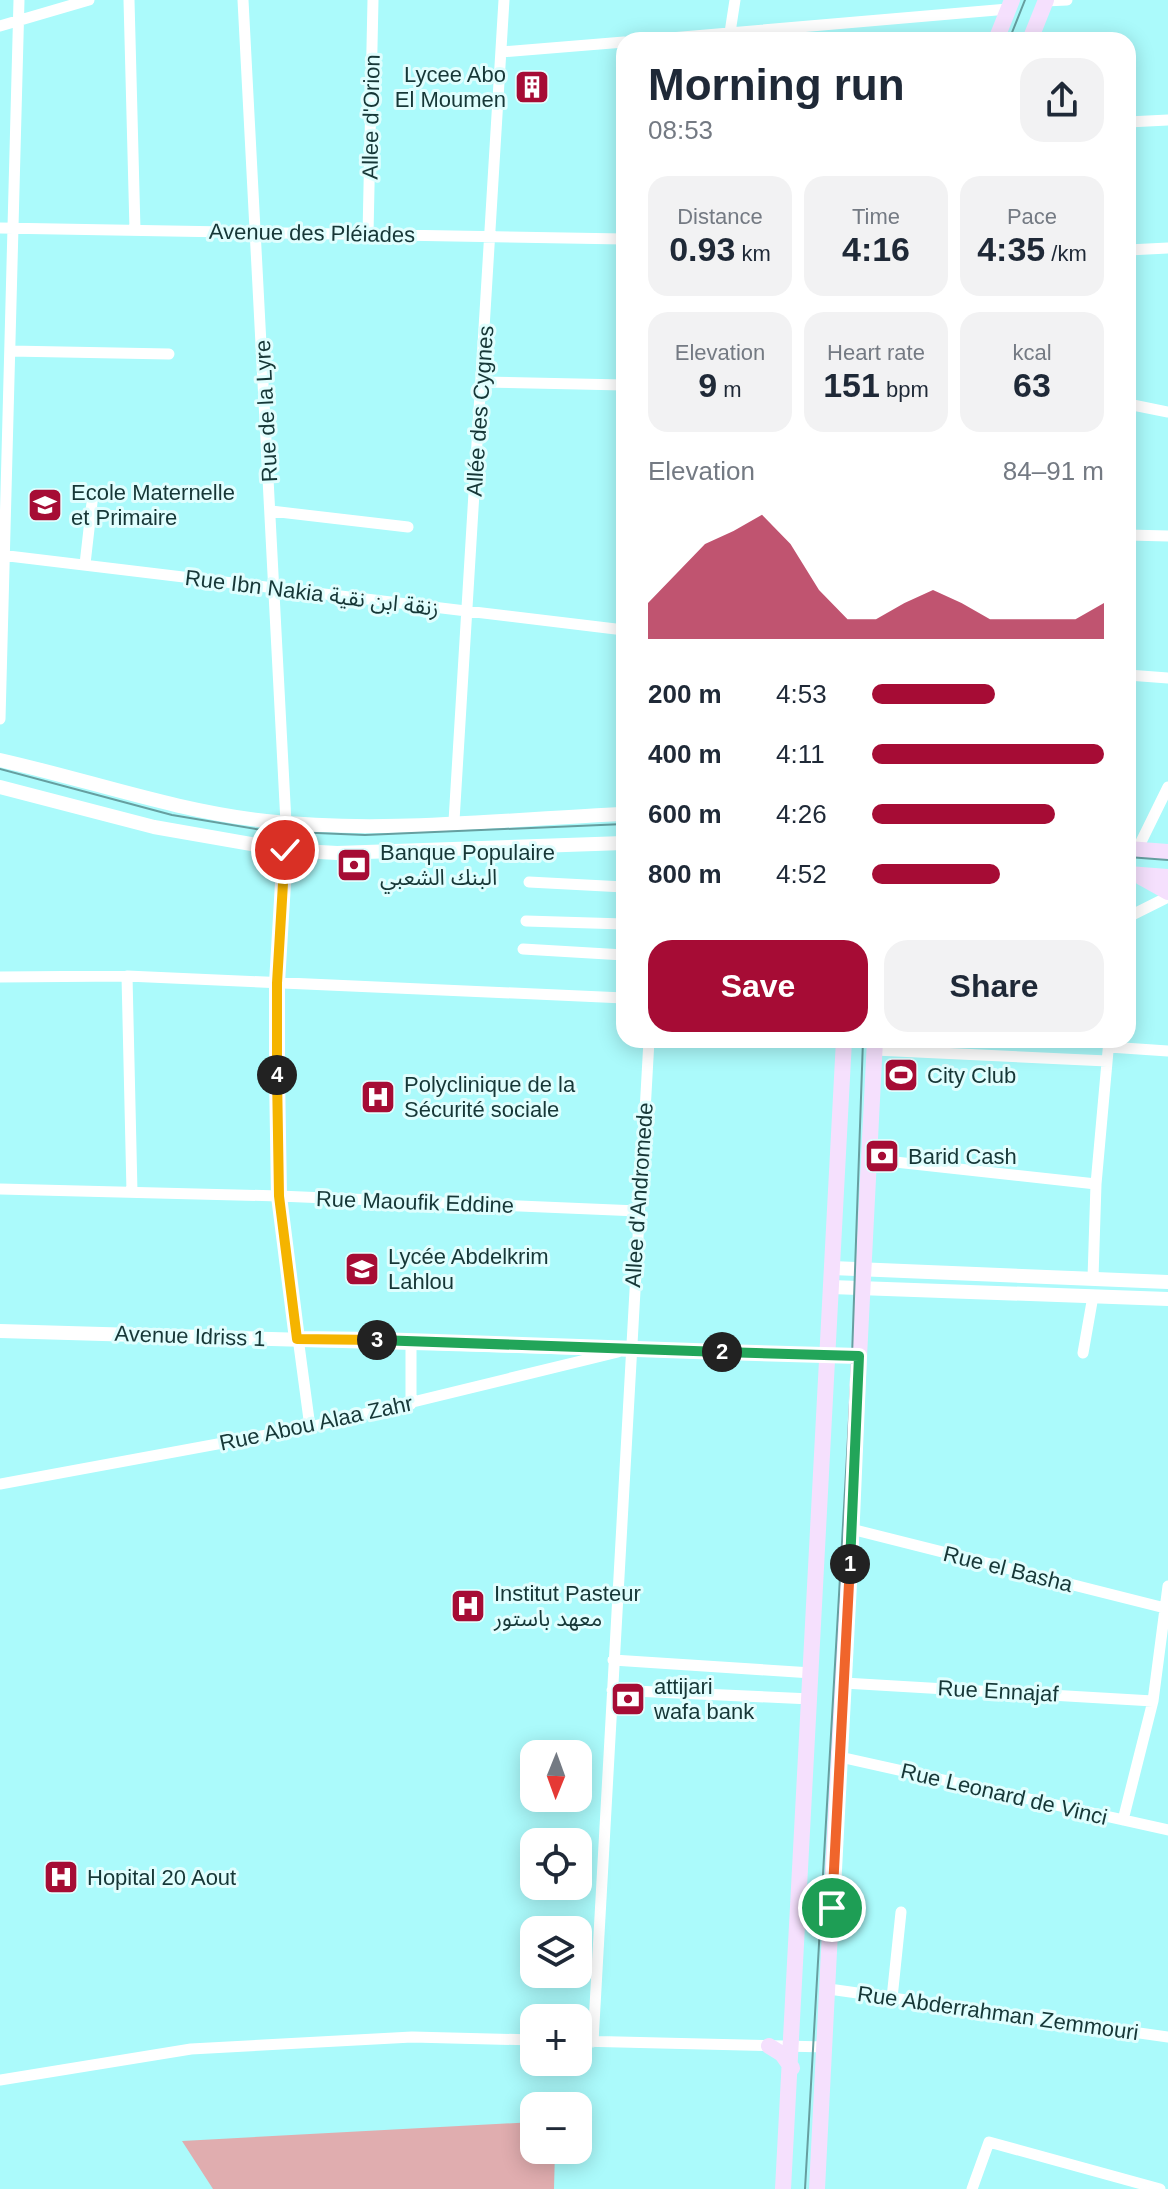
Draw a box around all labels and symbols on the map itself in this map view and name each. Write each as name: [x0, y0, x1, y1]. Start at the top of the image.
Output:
street label: Allee d'Orion: [357, 54, 385, 180]
place label: Lycee Abo El Moumen: [395, 62, 506, 112]
building icon: Lycee Abo El Moumen: [513, 68, 551, 106]
street label: Avenue des Pléiades: [209, 219, 415, 247]
street label: Allée des Cygnes: [462, 325, 498, 497]
street label: Rue de la Lyre: [250, 339, 282, 483]
place label: Ecole Maternelle et Primaire: [71, 480, 235, 530]
school or university icon: Ecole Maternelle et Primaire: [26, 486, 64, 524]
street label: Rue Ibn Nakia زنقة ابن نقية: [184, 565, 440, 622]
pin: [251, 816, 319, 884]
place label: Banque Populaire البنك الشعبي: [380, 840, 555, 894]
bank icon: Banque Populaire البنك الشعبي: [335, 846, 373, 884]
pin: 4: [257, 1055, 297, 1095]
sports icon: City Club: [882, 1056, 920, 1094]
place label: City Club: [927, 1063, 1016, 1088]
place label: Polyclinique de la Sécurité sociale: [404, 1072, 576, 1122]
hospital icon: Polyclinique de la Sécurité sociale: [359, 1078, 397, 1116]
street label: Allee d'Andromede: [620, 1102, 658, 1288]
bank icon: Barid Cash: [863, 1137, 901, 1175]
place label: Barid Cash: [908, 1144, 1017, 1169]
street label: Rue Maoufik Eddine: [316, 1186, 514, 1218]
place label: Lycée Abdelkrim Lahlou: [388, 1244, 549, 1294]
school or university icon: Lycée Abdelkrim Lahlou: [343, 1250, 381, 1288]
pin: 3: [357, 1320, 397, 1360]
street label: Avenue Idriss 1: [114, 1321, 266, 1351]
pin: 2: [702, 1332, 742, 1372]
street label: Rue Abou Alaa Zahr: [217, 1390, 415, 1456]
street label: Rue el Basha: [941, 1541, 1076, 1597]
pin: 1: [830, 1544, 870, 1584]
place label: Institut Pasteur معهد باستور: [493, 1581, 641, 1632]
hospital icon: Institut Pasteur معهد باستور: [449, 1587, 487, 1625]
place label: attijari wafa bank: [653, 1674, 755, 1724]
street label: Rue Ennajaf: [937, 1675, 1060, 1707]
bank icon: attijari wafa bank: [609, 1680, 647, 1718]
north arrow: [520, 1740, 592, 1812]
street label: Rue Leonard de Vinci: [898, 1758, 1110, 1830]
hospital icon: Hopital 20 Aout: [42, 1858, 80, 1896]
place label: Hopital 20 Aout: [87, 1865, 236, 1890]
pin: [798, 1874, 866, 1942]
street label: Rue Abderrahman Zemmouri: [856, 1981, 1140, 2045]

